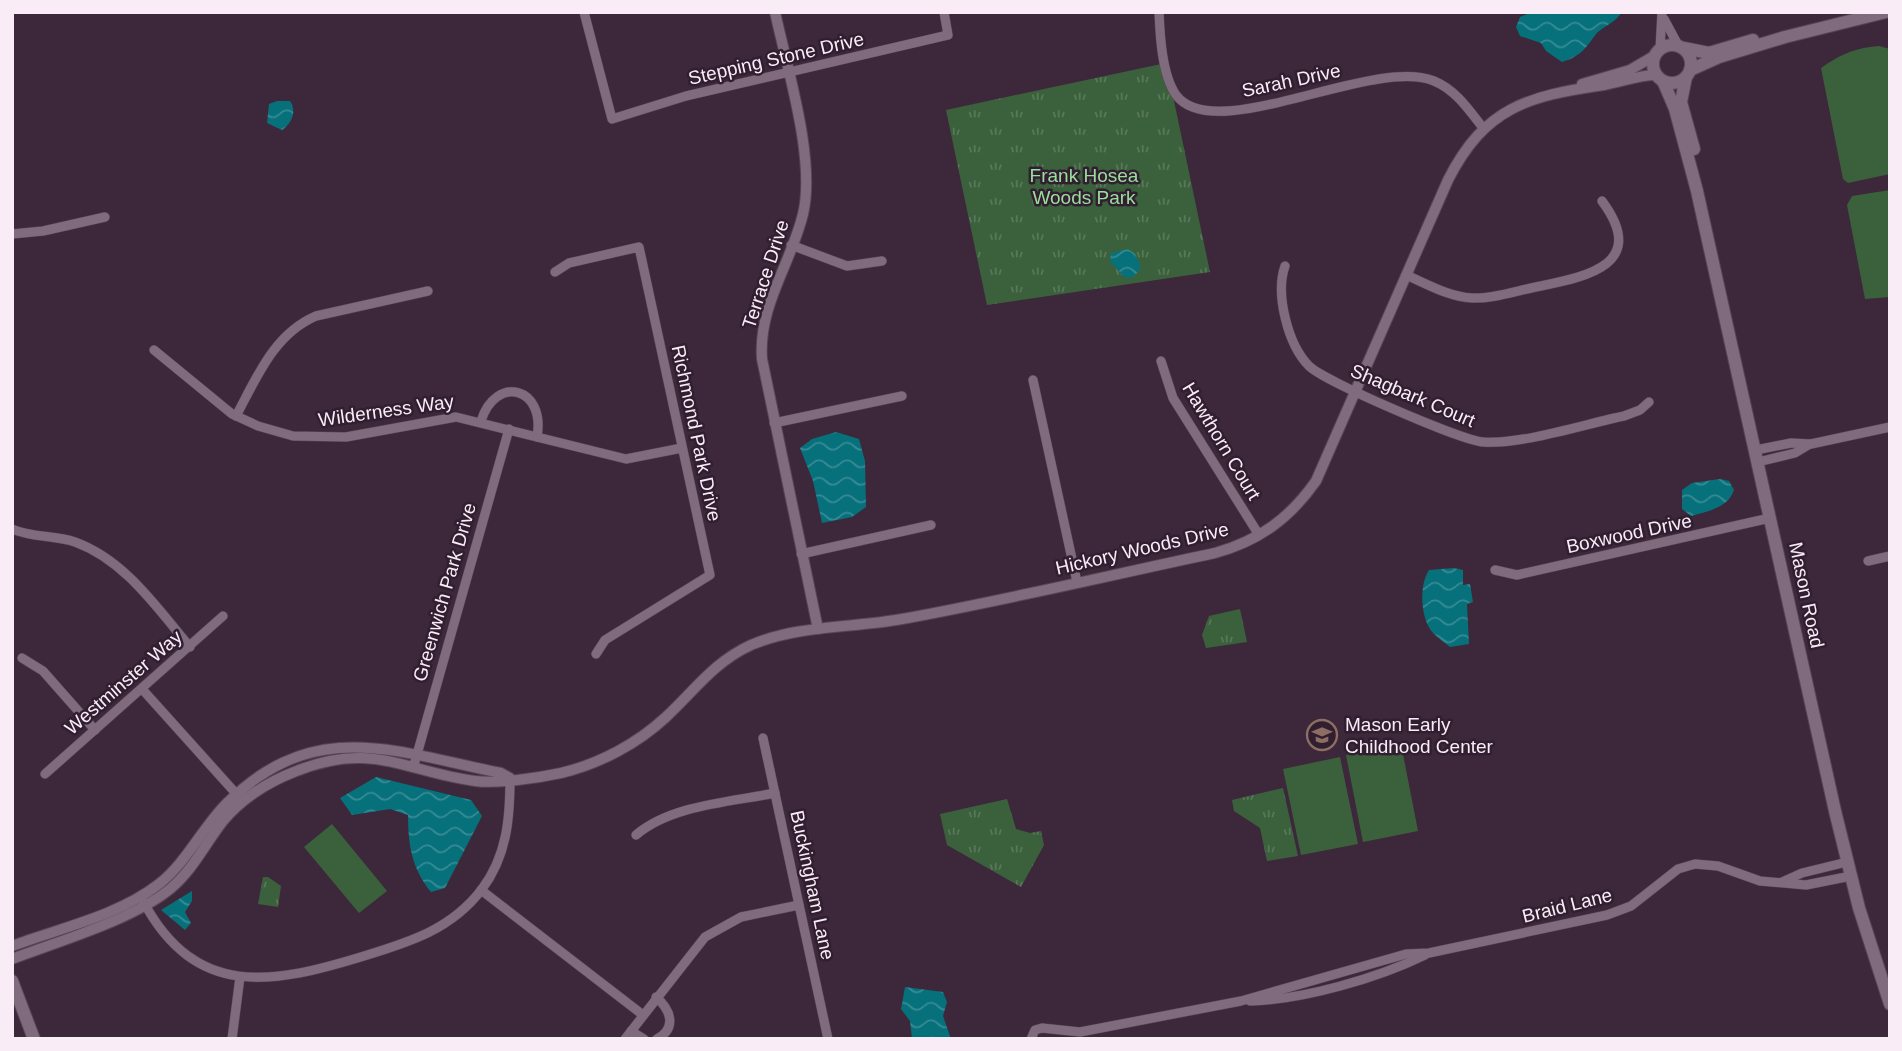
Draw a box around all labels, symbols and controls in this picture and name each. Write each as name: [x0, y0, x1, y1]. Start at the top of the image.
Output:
street label: Stepping Stone Drive: [686, 28, 866, 89]
street label: Sarah Drive: [1240, 60, 1342, 101]
park label: Frank Hosea Woods Park: [1030, 165, 1139, 208]
street label: Terrace Drive: [738, 217, 793, 331]
street label: Richmond Park Drive: [668, 343, 725, 523]
street label: Shagbark Court: [1347, 360, 1479, 431]
street label: Hawthorn Court: [1178, 379, 1265, 504]
street label: Wilderness Way: [317, 391, 456, 430]
street label: Greenwich Park Drive: [409, 500, 480, 684]
street label: Boxwood Drive: [1564, 510, 1694, 557]
street label: Hickory Woods Drive: [1054, 518, 1231, 579]
street label: Mason Road: [1785, 540, 1828, 650]
street label: Westminster Way: [61, 626, 186, 739]
place label: Mason Early Childhood Center: [1345, 714, 1494, 757]
school or university icon: Mason Early Childhood Center: [1305, 718, 1339, 752]
street label: Buckingham Lane: [786, 809, 839, 962]
street label: Braid Lane: [1520, 884, 1614, 927]

